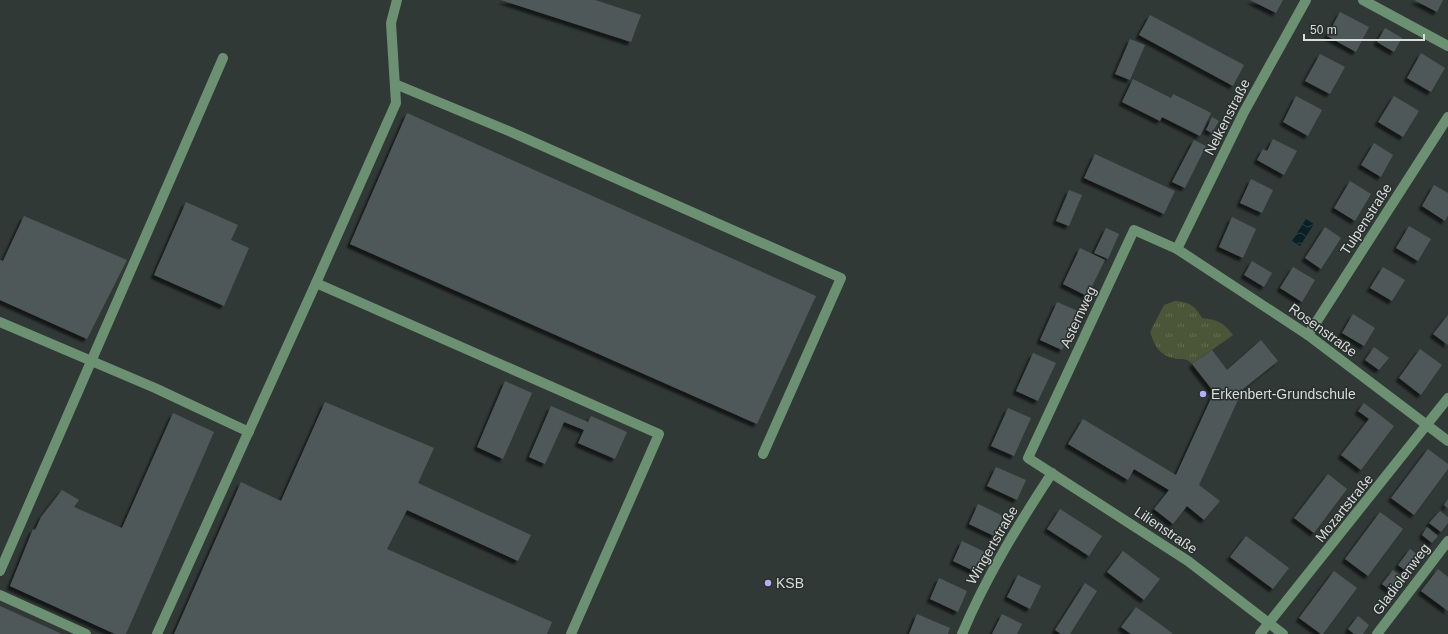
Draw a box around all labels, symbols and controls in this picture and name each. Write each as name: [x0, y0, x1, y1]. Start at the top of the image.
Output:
scale bar: [1304, 16, 1424, 42]
text: 50 m: [1310, 23, 1337, 37]
street label: Nelkenstraße: [1201, 76, 1253, 158]
street label: Tulpenstraße: [1337, 180, 1395, 258]
street label: Asternweg: [1057, 284, 1099, 350]
street label: Rosenstraße: [1286, 300, 1360, 360]
place label: Erkenbert-Grundschule: [1211, 386, 1356, 402]
marker: Erkenbert-Grundschule: [1198, 389, 1208, 399]
street label: Mozartstraße: [1312, 471, 1376, 545]
street label: Wingertstraße: [963, 503, 1021, 587]
street label: Lilienstraße: [1132, 503, 1201, 557]
street label: Gladiolenweg: [1369, 540, 1433, 618]
place label: KSB: [776, 575, 804, 591]
marker: KSB: [763, 578, 773, 588]

